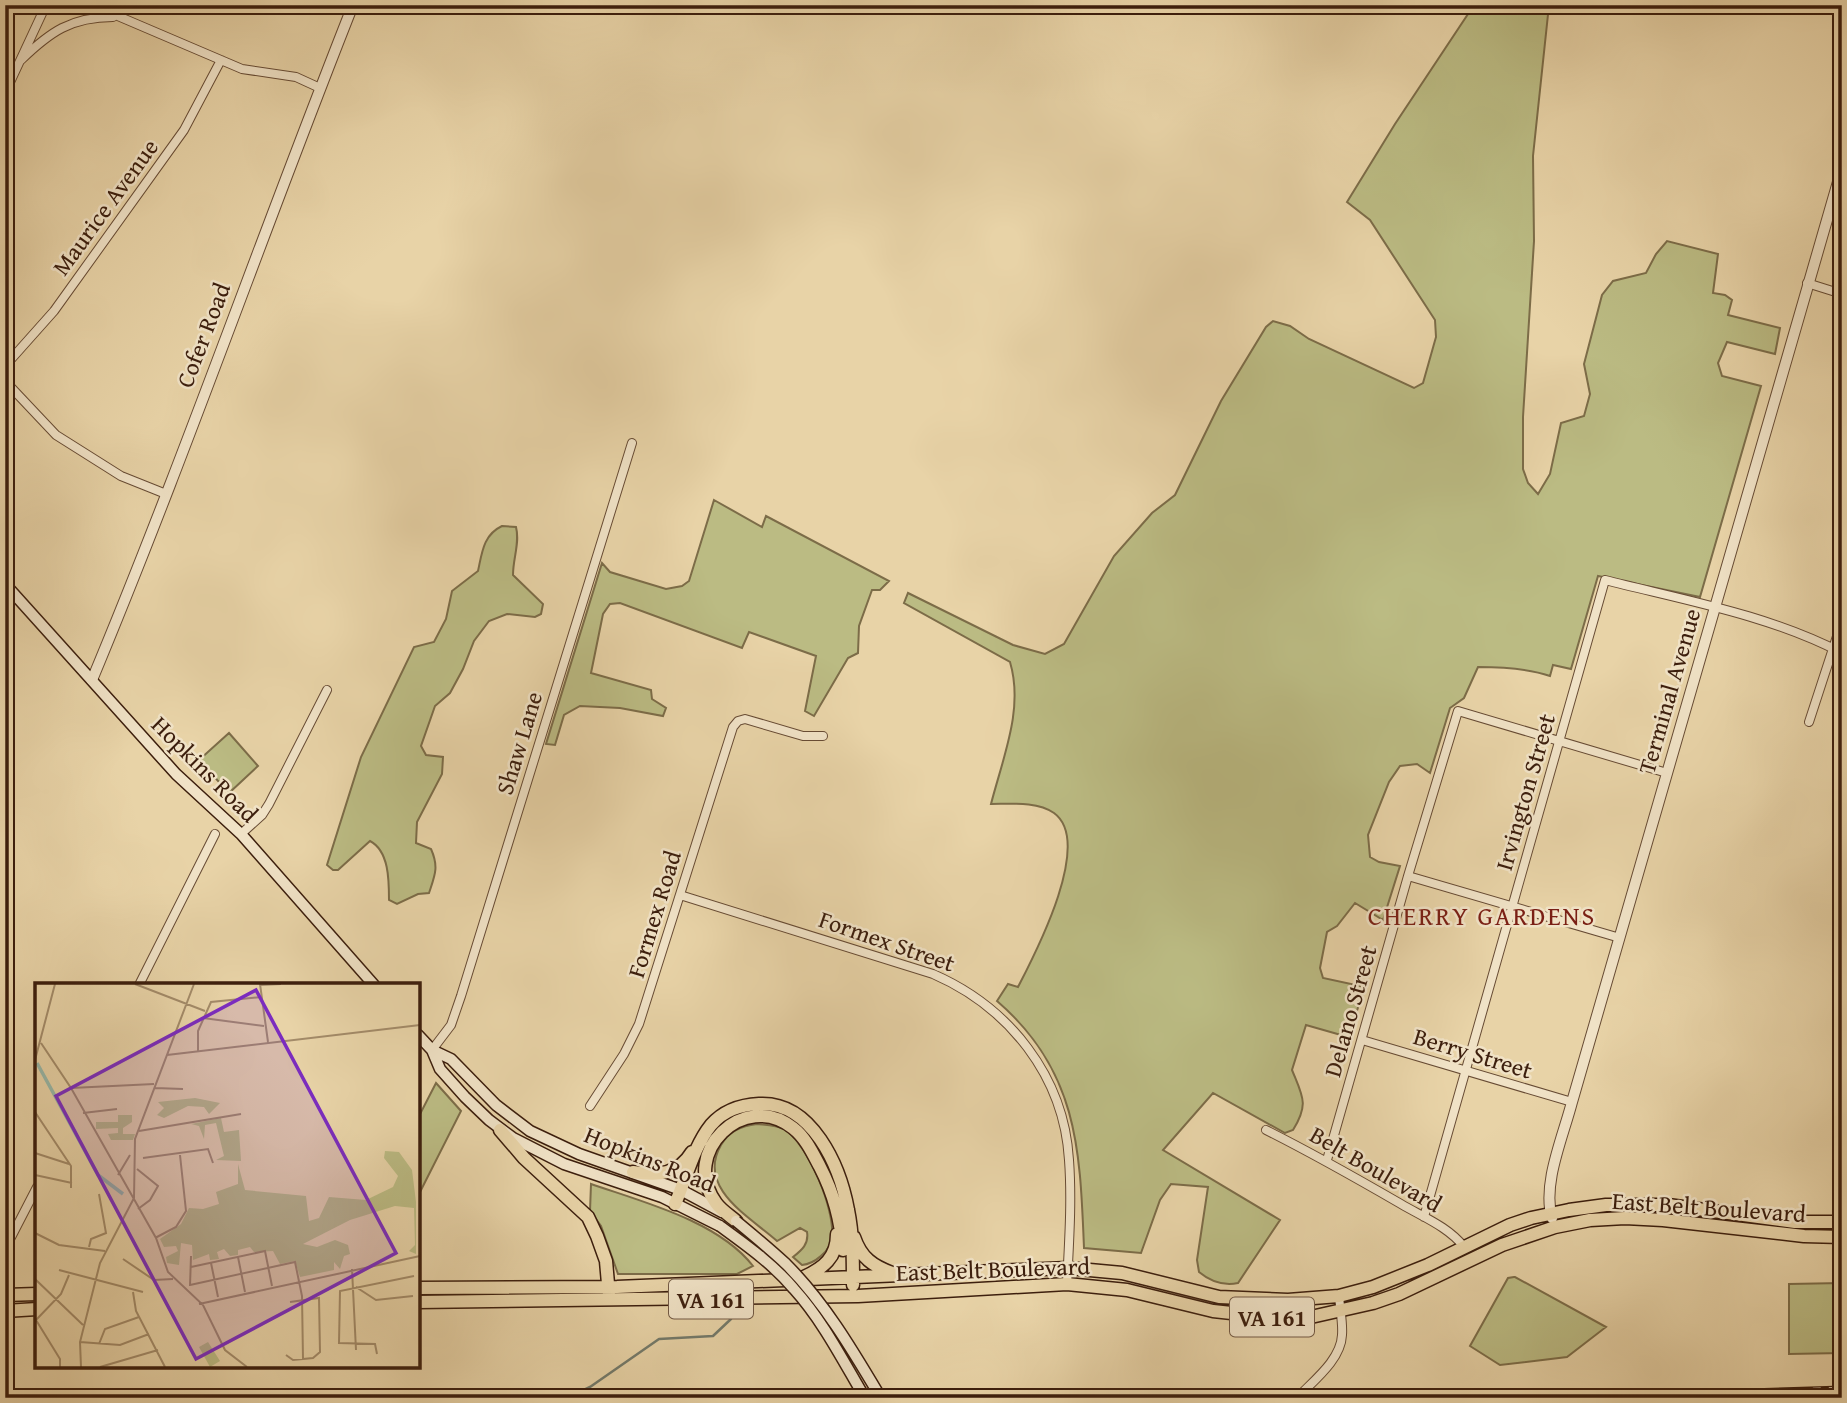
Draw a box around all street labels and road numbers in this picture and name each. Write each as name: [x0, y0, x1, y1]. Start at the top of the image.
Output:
street label: Maurice Avenue: [43, 131, 167, 283]
street label: Cofer Road: [167, 277, 239, 392]
street label: Terminal Avenue: [1629, 604, 1709, 778]
street label: Shaw Lane: [487, 687, 551, 799]
street label: Hopkins Road: [144, 708, 266, 830]
street label: Irvington Street: [1486, 709, 1564, 874]
street label: Formex Road: [618, 846, 690, 982]
street label: Formex Street: [814, 901, 960, 981]
street label: Delano Street: [1314, 940, 1386, 1081]
street label: Berry Street: [1409, 1018, 1537, 1088]
street label: Hopkins Road: [579, 1117, 721, 1201]
street label: Belt Boulevard: [1303, 1117, 1449, 1221]
street label: East Belt Boulevard: [1611, 1183, 1807, 1231]
street label: East Belt Boulevard: [895, 1248, 1091, 1290]
road number: VA 161: [669, 1280, 753, 1318]
road number: VA 161: [1230, 1298, 1314, 1336]

